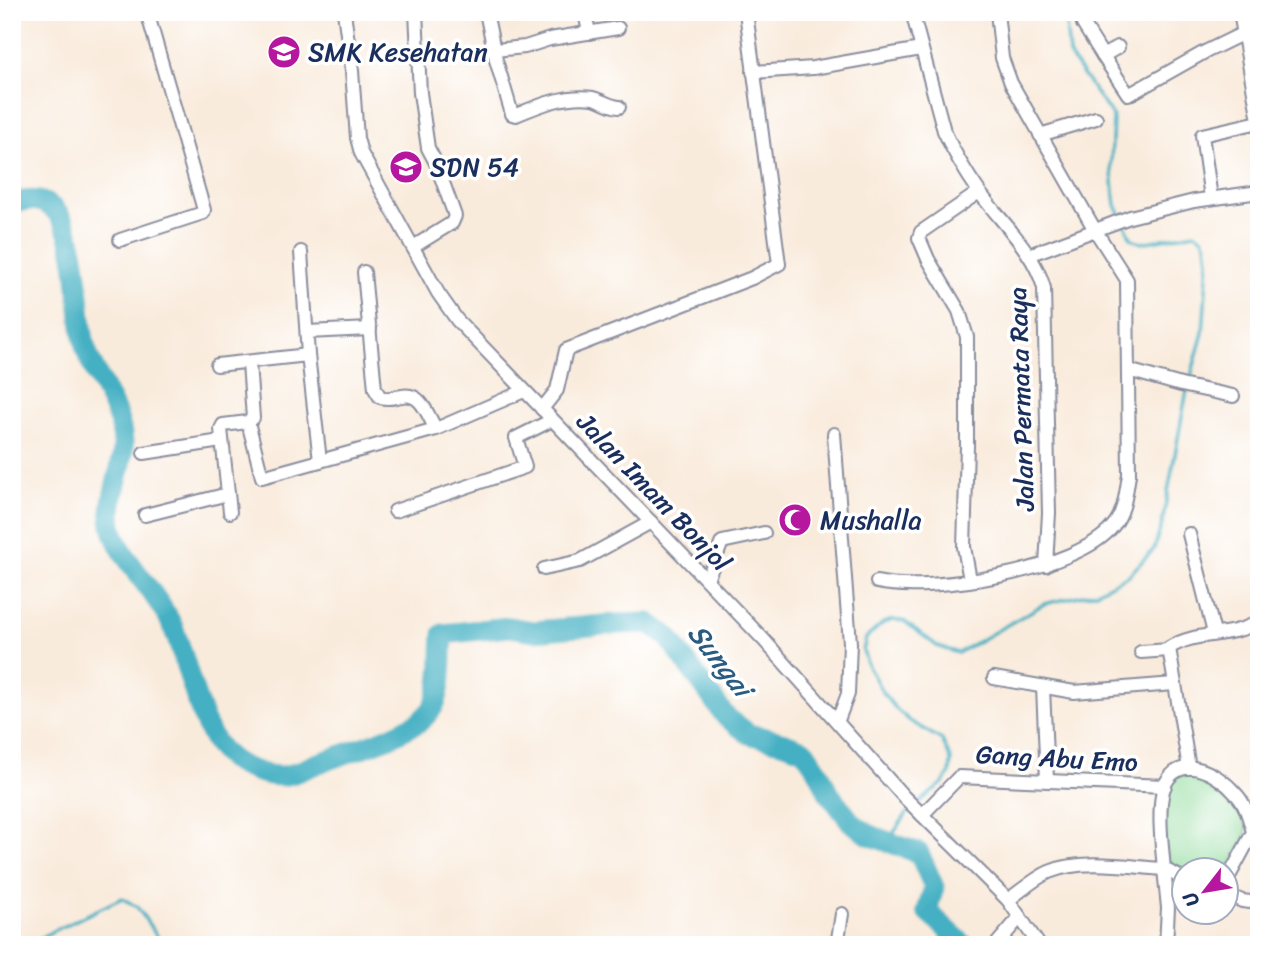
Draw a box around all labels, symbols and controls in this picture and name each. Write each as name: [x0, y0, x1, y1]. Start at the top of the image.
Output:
place label: SMK Kesehatan: [308, 29, 488, 75]
school or university icon: SMK Kesehatan: [265, 33, 303, 71]
place label: SDN 54: [430, 144, 519, 190]
school or university icon: SDN 54: [387, 148, 425, 186]
street label: Jalan Permata Raya: [994, 286, 1048, 513]
street label: Jalan Imam Bonjol: [564, 400, 743, 583]
place label: Mushalla: [820, 497, 922, 543]
mosque icon: Mushalla: [776, 501, 814, 539]
water label: Sungai: [675, 612, 768, 712]
street label: Gang Abu Emo: [975, 731, 1139, 785]
north arrow: [1170, 856, 1240, 926]
text: U: [1173, 884, 1208, 913]

